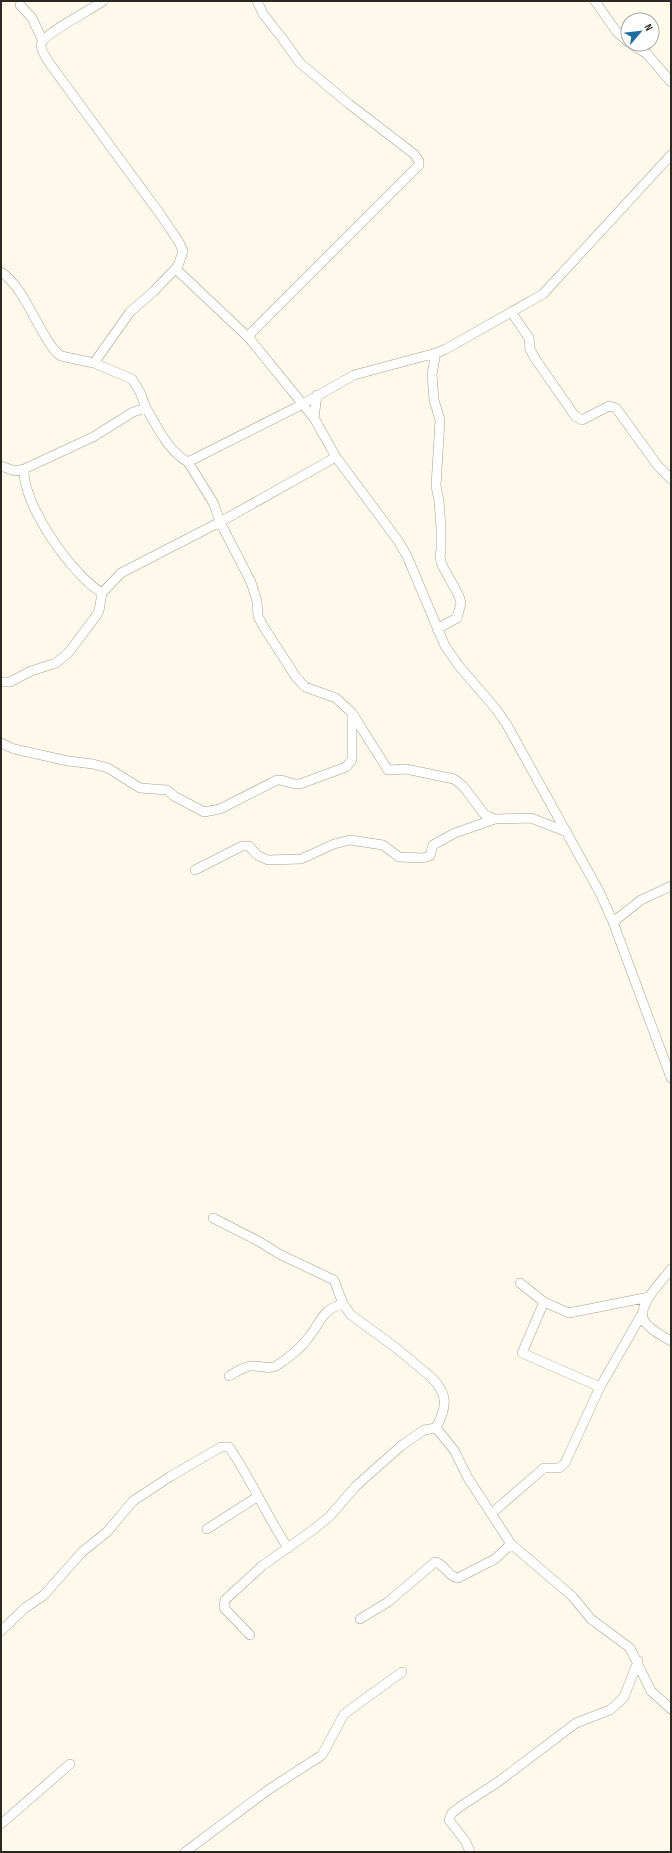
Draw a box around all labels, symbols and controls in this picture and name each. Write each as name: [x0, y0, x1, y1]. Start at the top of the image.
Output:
north arrow: [620, 12, 660, 52]
text: N: [641, 22, 656, 33]

